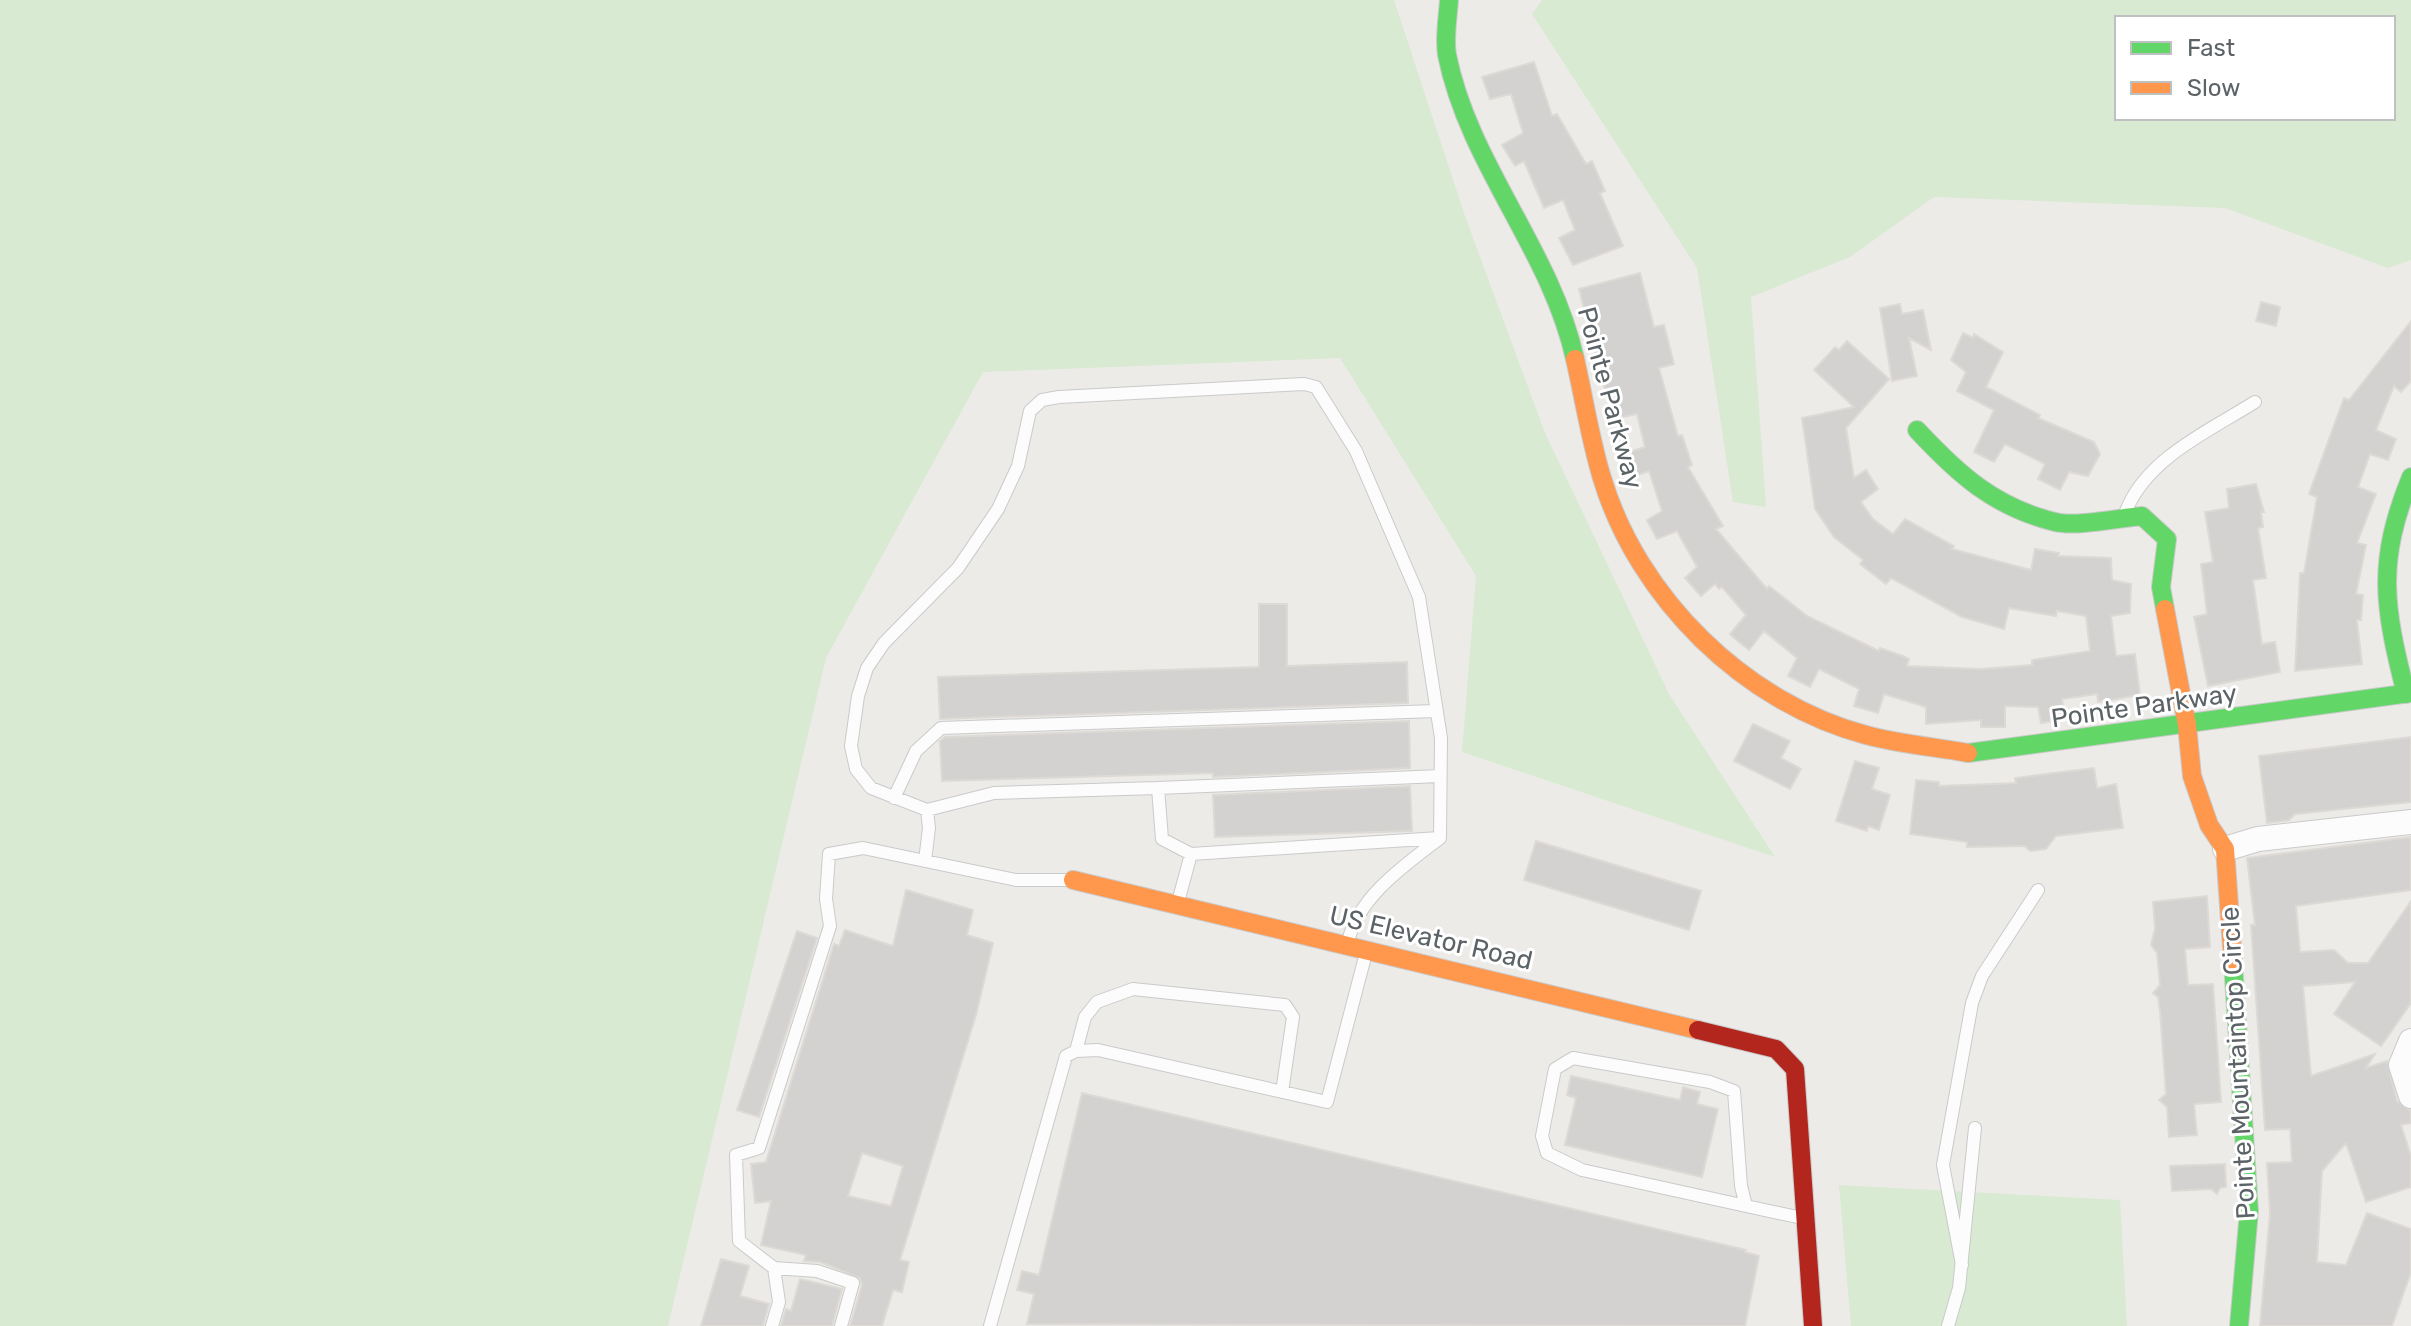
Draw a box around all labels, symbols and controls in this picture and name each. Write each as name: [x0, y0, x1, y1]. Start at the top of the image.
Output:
legend: [2115, 16, 2395, 120]
text: Fast: [2187, 34, 2235, 62]
text: Slow: [2187, 74, 2240, 102]
street label: Pointe Parkway: [1571, 304, 1649, 492]
street label: Pointe Parkway: [2049, 678, 2239, 734]
street label: US Elevator Road: [1326, 900, 1536, 976]
street label: Pointe Mountaintop Circle: [2214, 906, 2262, 1220]

